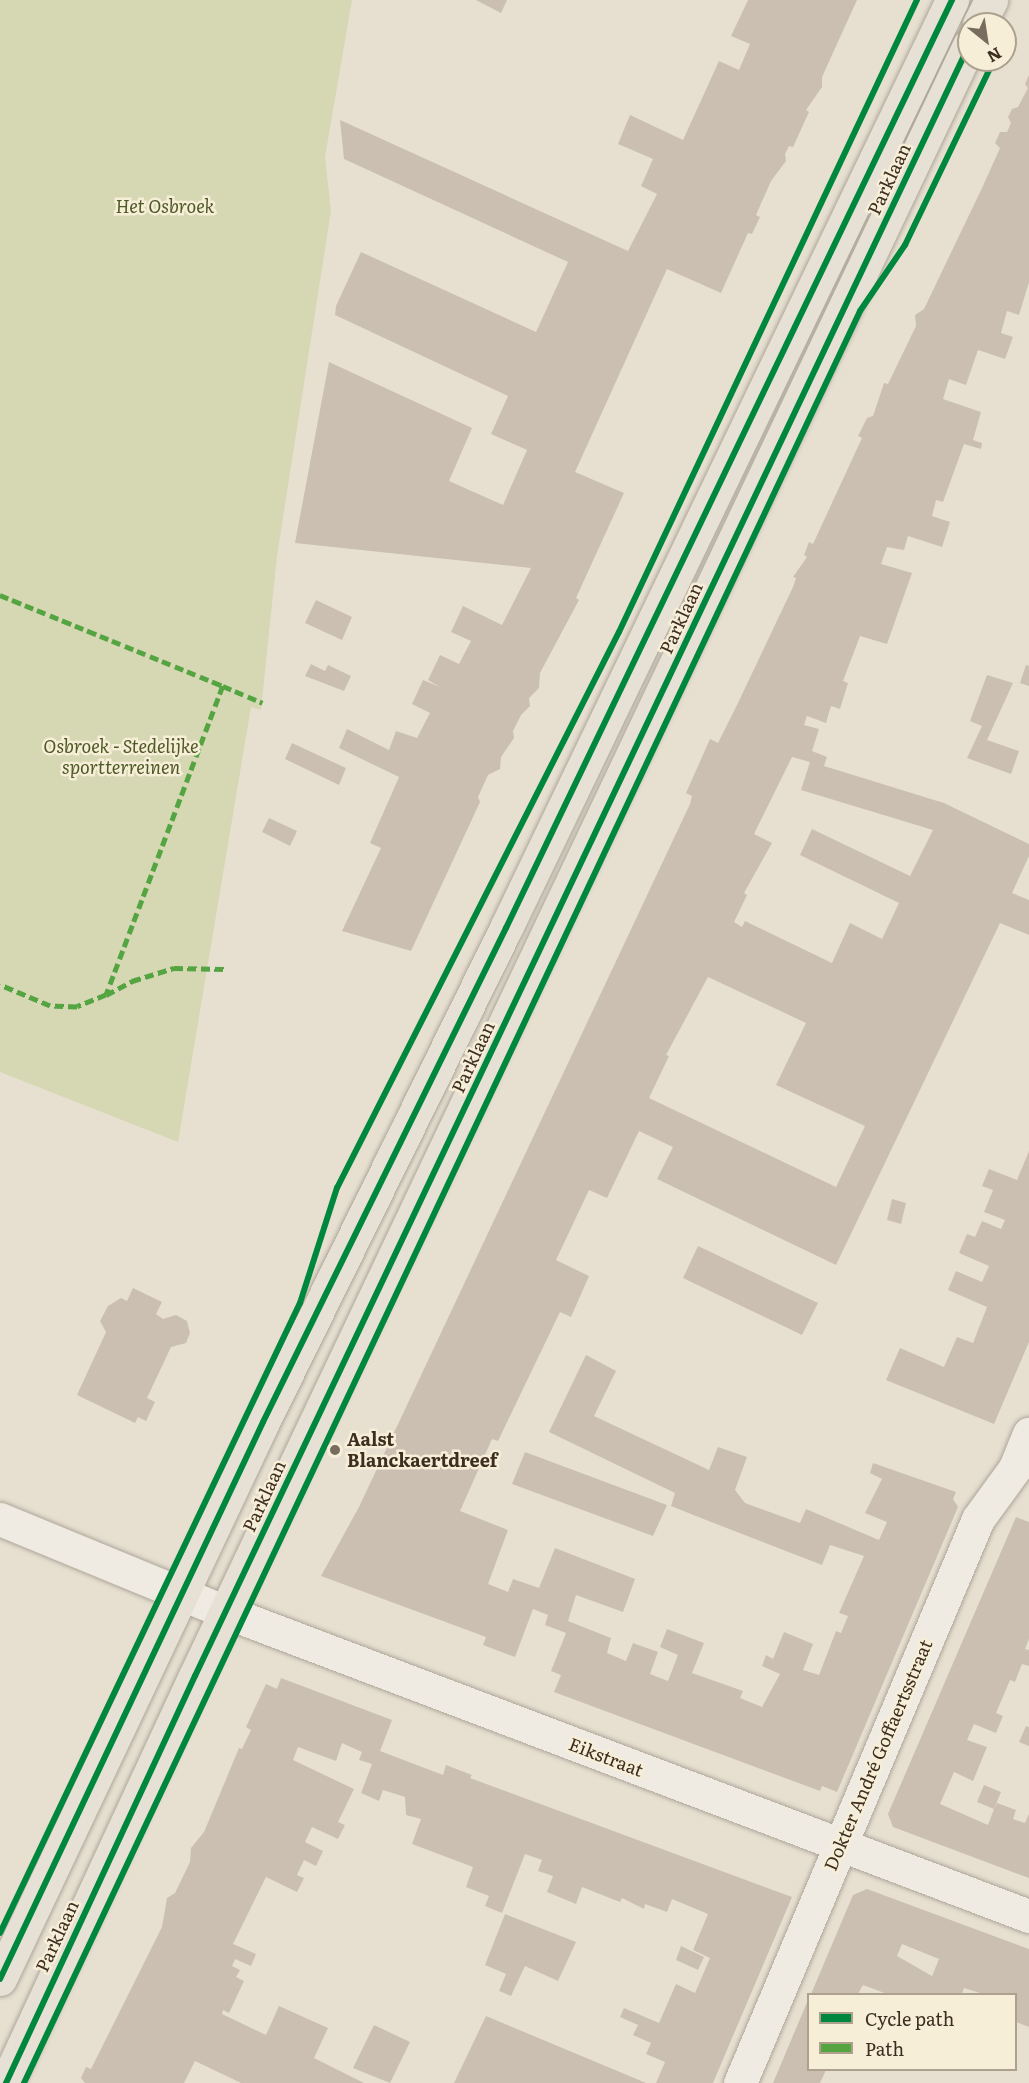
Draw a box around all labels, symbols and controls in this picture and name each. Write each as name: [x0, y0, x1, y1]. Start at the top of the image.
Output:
north arrow: [957, 12, 1017, 72]
text: N: [983, 42, 1007, 70]
street label: Parklaan: [863, 140, 915, 218]
park label: Het Osbroek: [116, 195, 214, 217]
street label: Parklaan: [655, 579, 707, 657]
park label: Osbroek - Stedelijke sportterreinen: [43, 736, 199, 778]
street label: Parklaan: [447, 1018, 499, 1096]
place label: Aalst Blanckaertdreef: [347, 1429, 498, 1472]
marker: Aalst Blanckaertdreef: [328, 1443, 342, 1457]
street label: Parklaan: [238, 1457, 290, 1535]
street label: Dokter André Goffaertsstraat: [819, 1636, 937, 1874]
street label: Eikstraat: [566, 1733, 646, 1781]
street label: Parklaan: [31, 1897, 83, 1975]
legend: [807, 1993, 1017, 2071]
text: Cycle path: [865, 2005, 954, 2032]
text: Path: [865, 2035, 904, 2062]

